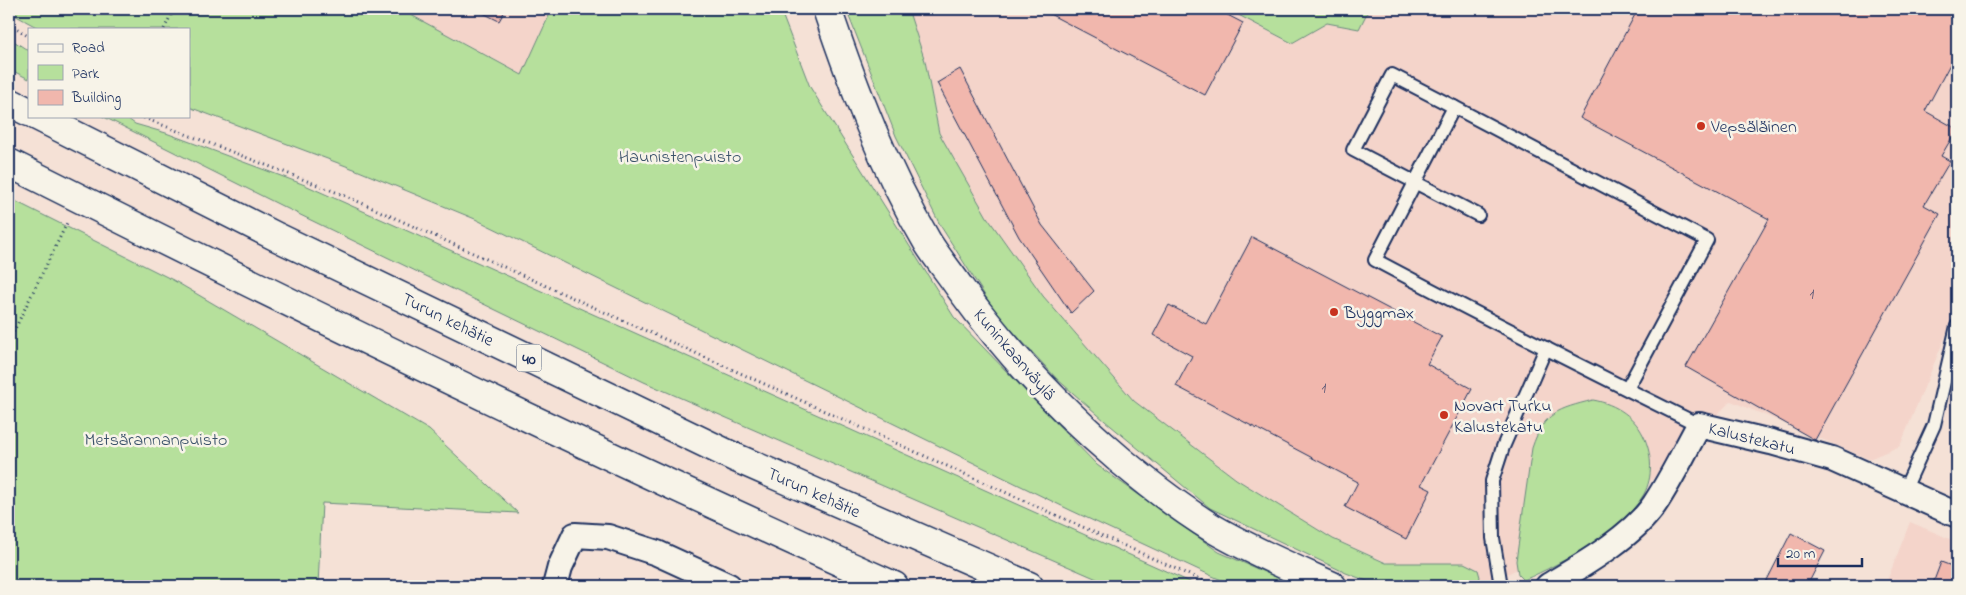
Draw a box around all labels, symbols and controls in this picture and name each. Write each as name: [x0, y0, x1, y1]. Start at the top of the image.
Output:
legend: [28, 28, 190, 118]
text: Road: [72, 37, 105, 59]
text: Park: [72, 63, 100, 85]
text: Building: [71, 87, 121, 110]
place label: Vepsäläinen: [1710, 115, 1797, 141]
marker: Vepsäläinen: [1695, 120, 1707, 132]
park label: Haunistenpuisto: [619, 145, 741, 171]
house number: 1: [1810, 283, 1815, 305]
street label: Turun kehätie: [397, 287, 498, 355]
place label: Byggmax: [1343, 301, 1414, 328]
street label: Kuninkaanväylä: [966, 304, 1061, 407]
marker: Byggmax: [1328, 306, 1340, 318]
road number: 40: [516, 344, 542, 372]
house number: 1: [1322, 377, 1327, 399]
place label: Novart Turku Kalustekatu: [1454, 394, 1552, 441]
marker: Novart Turku Kalustekatu: [1438, 409, 1450, 421]
street label: Kalustekatu: [1705, 417, 1798, 463]
park label: Metsärannanpuisto: [85, 428, 227, 454]
street label: Turun kehätie: [762, 462, 865, 526]
scale bar: [1778, 535, 1862, 567]
text: 20 m: [1786, 543, 1816, 565]

